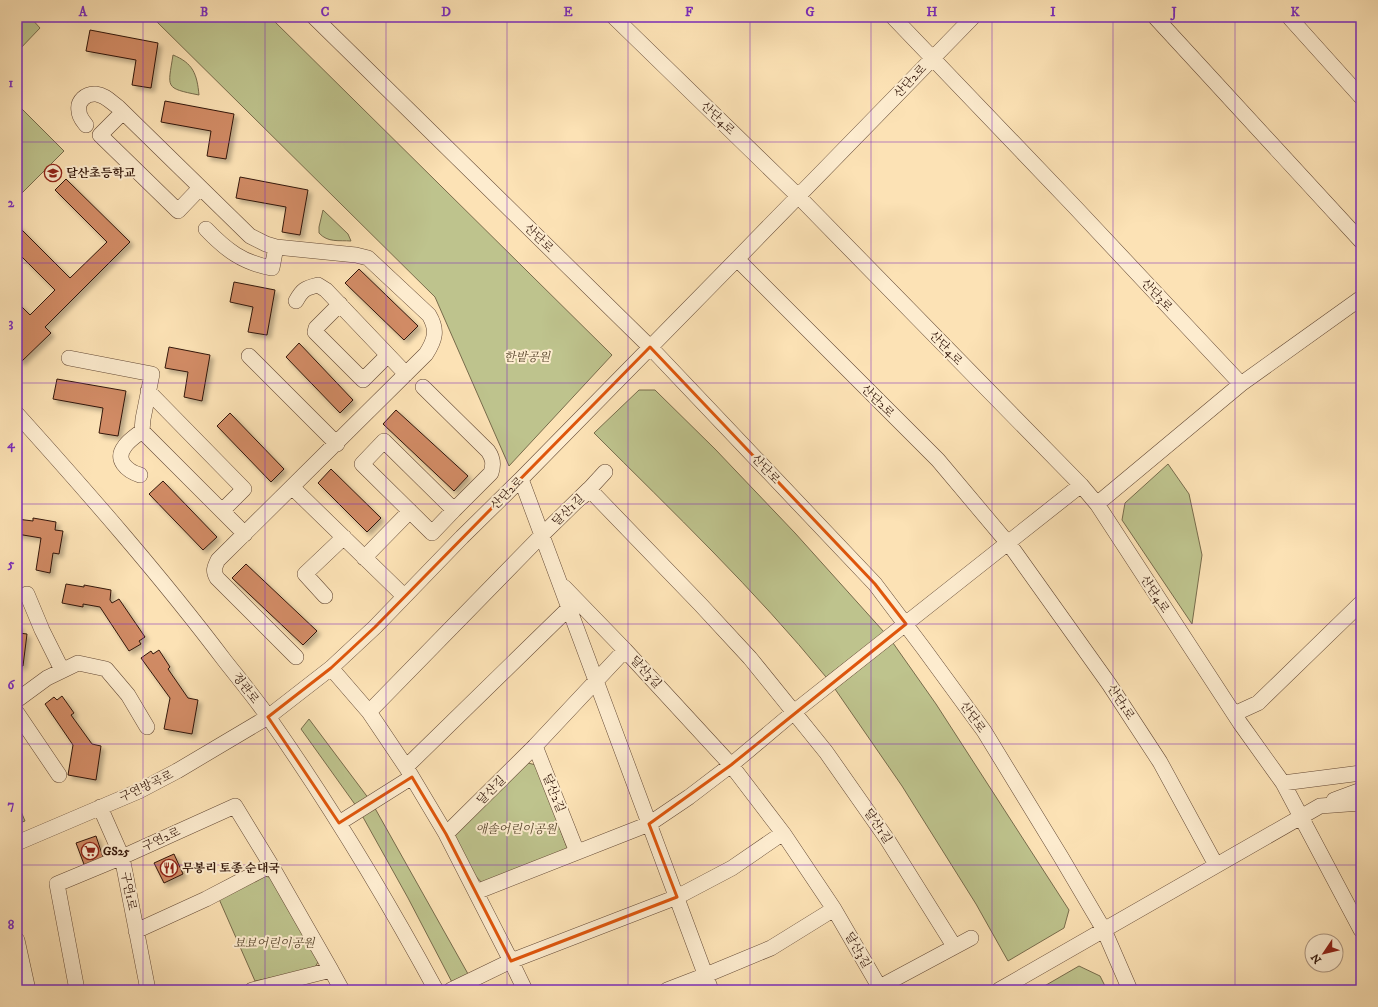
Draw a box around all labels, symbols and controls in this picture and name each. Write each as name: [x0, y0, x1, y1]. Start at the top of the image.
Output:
text: A: [78, 4, 88, 20]
text: B: [200, 4, 208, 20]
text: C: [321, 4, 330, 20]
text: D: [441, 4, 451, 20]
text: E: [563, 4, 573, 20]
text: F: [685, 4, 694, 20]
text: G: [805, 4, 815, 20]
text: H: [927, 4, 938, 20]
text: I: [1050, 4, 1056, 20]
text: J: [1169, 4, 1177, 21]
text: K: [1290, 4, 1300, 20]
street label: 산단2로: [891, 61, 930, 101]
text: 1: [9, 75, 14, 91]
street label: 산단4로: [697, 98, 738, 139]
school or university icon: 달산초등학교: [43, 163, 63, 183]
place label: 달산초등학교: [66, 166, 136, 181]
text: 2: [8, 195, 15, 211]
street label: 산단로: [521, 221, 557, 256]
street label: 산단3로: [1138, 276, 1176, 315]
text: 3: [9, 315, 14, 331]
street label: 산단4로: [926, 328, 966, 369]
park label: 한밭공원: [504, 350, 552, 365]
street label: 산단2로: [858, 382, 898, 421]
text: 4: [6, 436, 15, 453]
street label: 산단로: [748, 452, 783, 487]
street label: 산단2로: [488, 473, 527, 513]
street label: 달산1길: [549, 491, 588, 529]
text: 5: [7, 556, 15, 572]
street label: 산단4로: [1137, 573, 1172, 616]
street label: 달산3길: [627, 653, 665, 692]
street label: 정관로: [229, 670, 262, 707]
text: 6: [8, 677, 16, 693]
street label: 산단1로: [1104, 682, 1138, 723]
street label: 산단로: [956, 699, 989, 736]
street label: 구연방곡로: [117, 767, 176, 805]
street label: 달산2길: [539, 772, 568, 815]
street label: 달산길: [474, 773, 509, 808]
text: 7: [8, 797, 15, 813]
street label: 달산1길: [860, 806, 895, 847]
park label: 애솔어린이공원: [475, 822, 558, 837]
street label: 구연2로: [140, 824, 183, 855]
supermarket icon: GS25: [80, 841, 100, 861]
place label: GS25: [103, 844, 130, 859]
restaurant icon: 무봉리 토종 순대국: [159, 858, 179, 878]
place label: 무봉리 토종 순대국: [182, 861, 280, 876]
street label: 구연1로: [117, 870, 140, 912]
text: 8: [8, 917, 15, 933]
street label: 달산3길: [841, 929, 874, 971]
north arrow: [1304, 933, 1344, 973]
park label: 뵤뵤어린이공원: [233, 936, 316, 951]
text: N: [1308, 950, 1325, 966]

